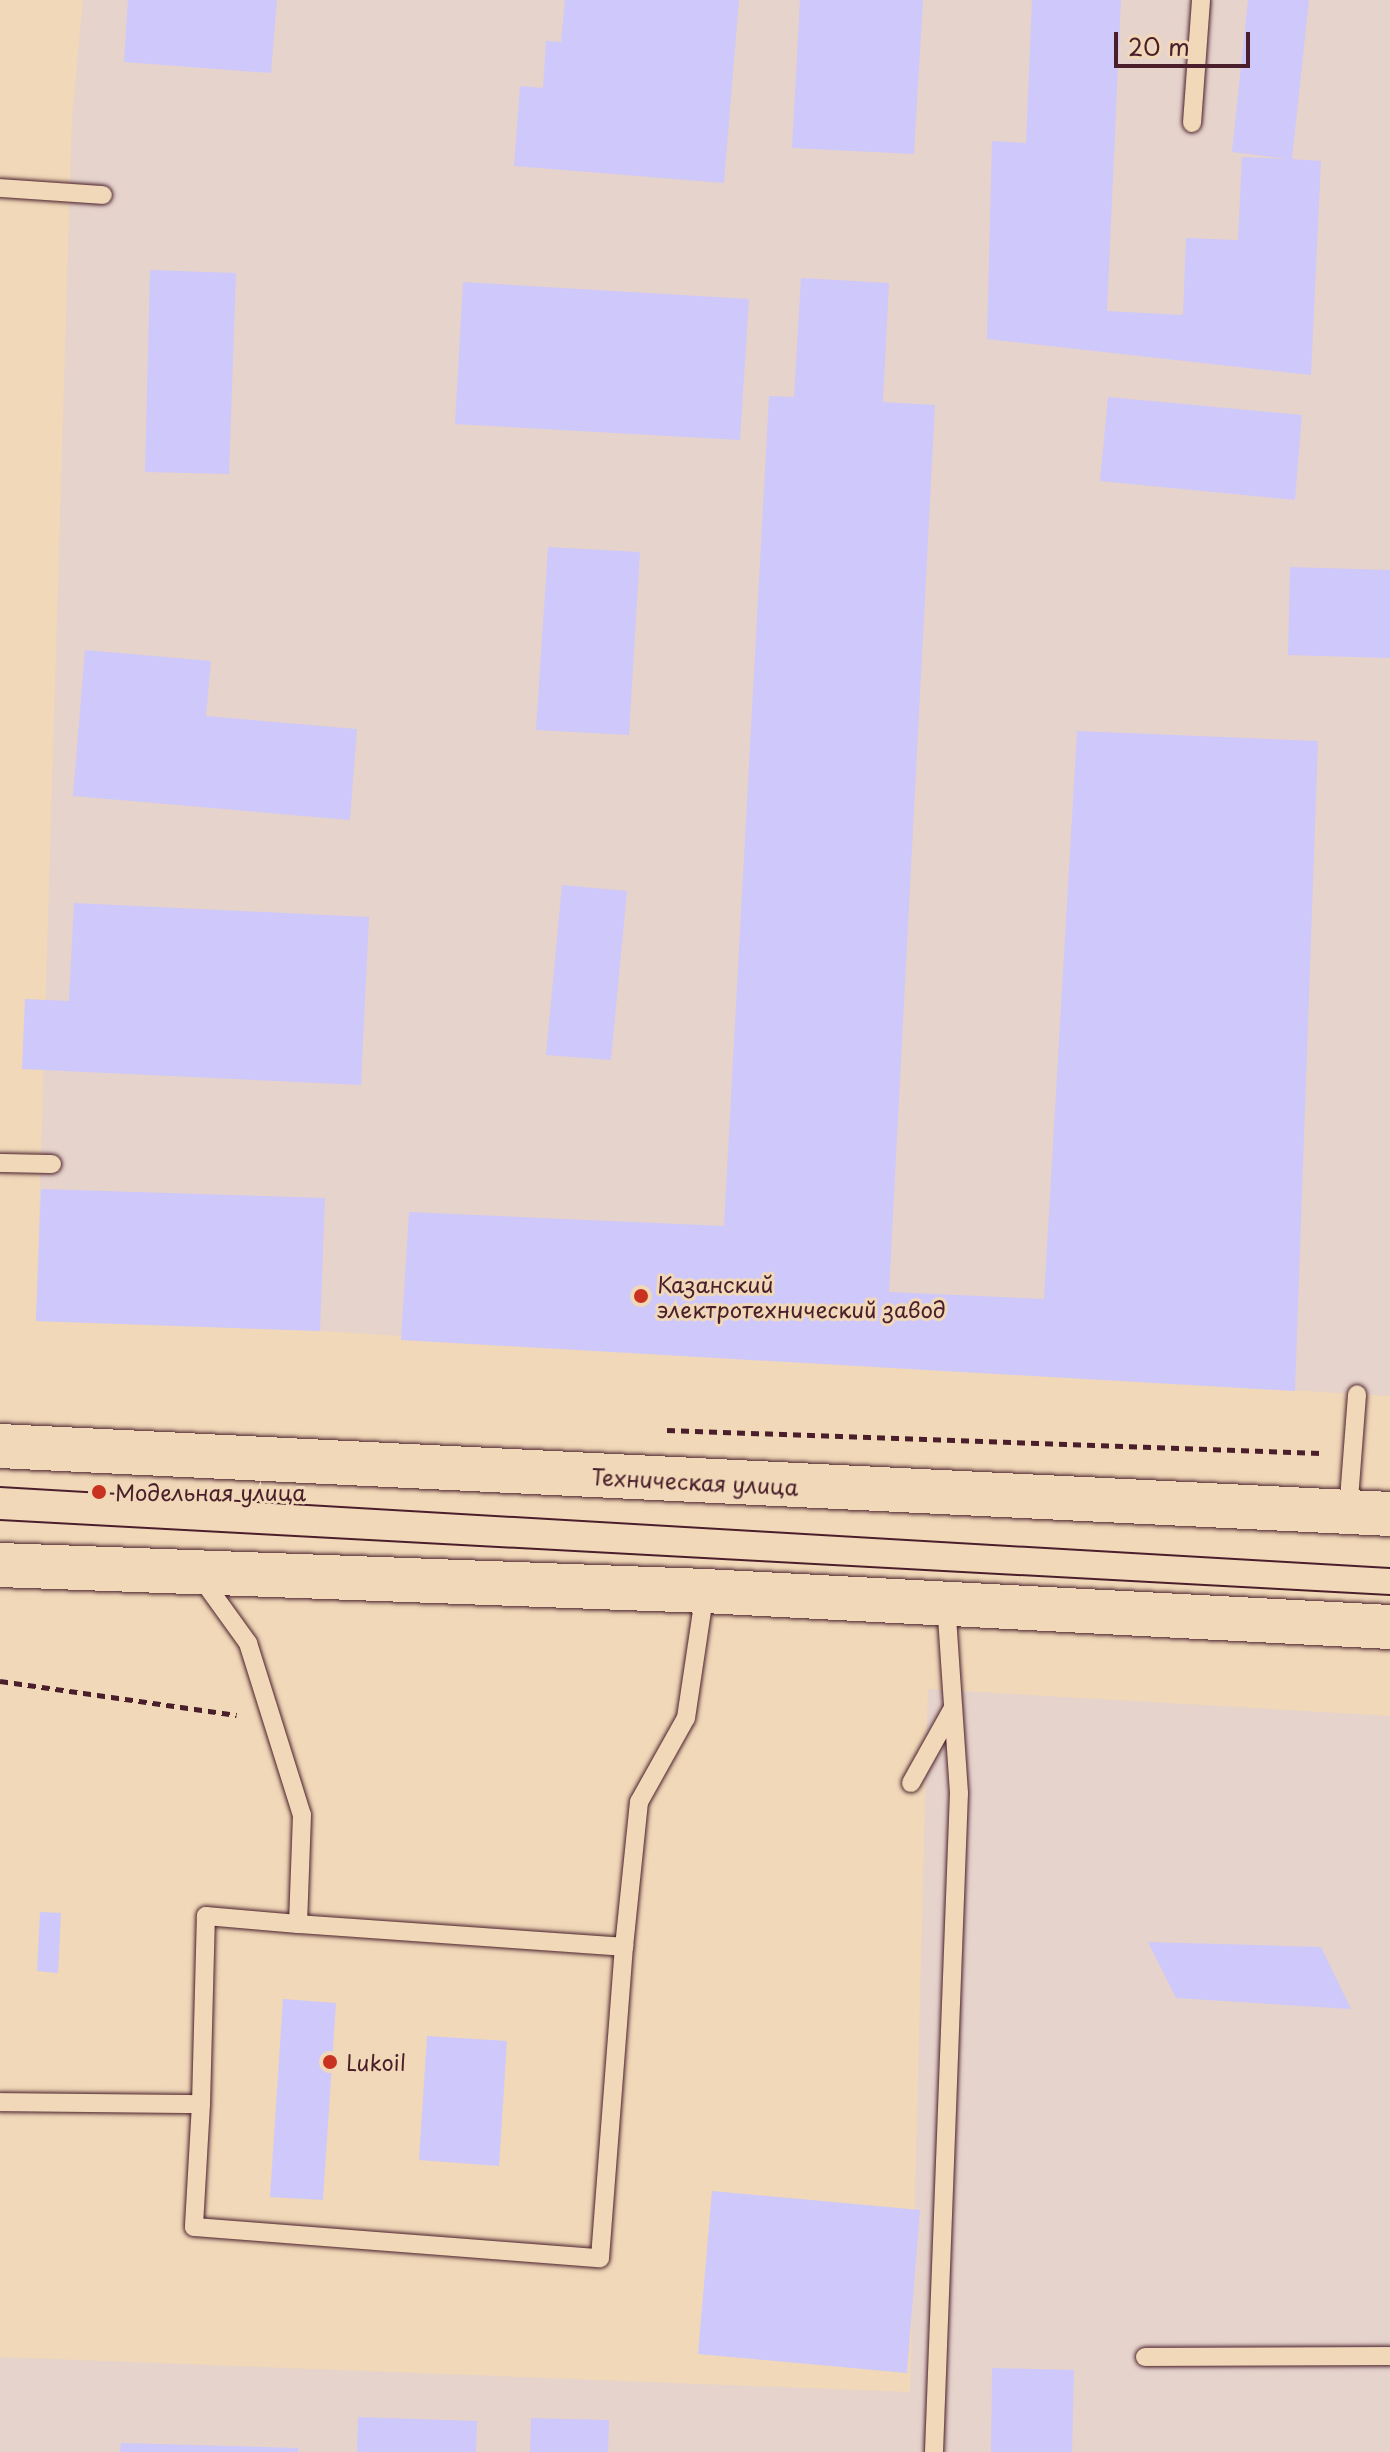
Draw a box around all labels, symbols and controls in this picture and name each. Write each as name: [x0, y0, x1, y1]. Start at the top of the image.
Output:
scale bar: [1118, 16, 1254, 66]
text: 20 m: [1128, 28, 1190, 64]
place label: Казанский электротехнический завод: [657, 1270, 948, 1322]
marker: Казанский электротехнический завод: [632, 1287, 650, 1305]
street label: Техническая улица: [590, 1462, 800, 1500]
place label: Модельная улица: [115, 1479, 307, 1505]
marker: Модельная улица: [90, 1483, 108, 1501]
place label: Lukoil: [346, 2049, 406, 2075]
marker: Lukoil: [321, 2053, 339, 2071]

